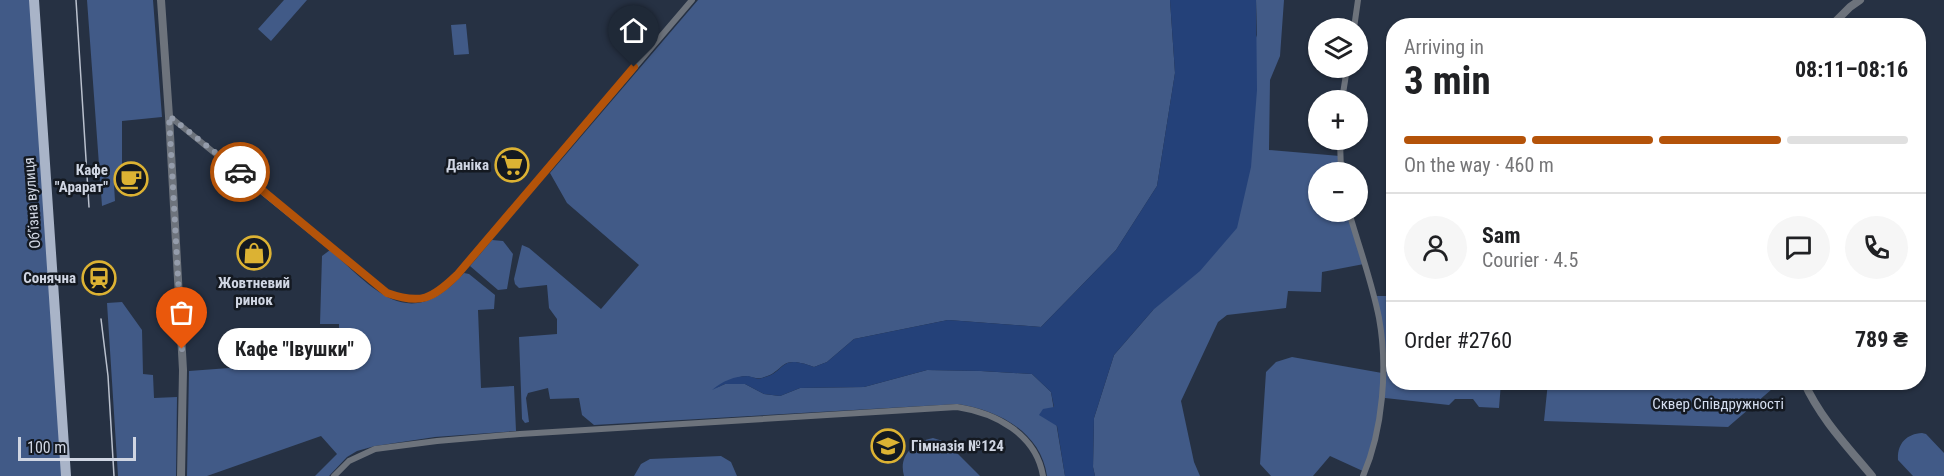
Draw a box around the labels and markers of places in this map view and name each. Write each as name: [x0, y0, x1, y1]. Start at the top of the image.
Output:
pin: [608, 5, 659, 67]
supermarket icon: Даніка: [494, 147, 530, 183]
place label: Даніка: [446, 156, 489, 174]
place label: Кафе "Арарат": [55, 161, 108, 196]
cafe icon: Кафе "Арарат": [113, 161, 149, 197]
shop icon: Жовтневий ринок: [236, 235, 272, 271]
station icon: Сонячна: [81, 260, 117, 296]
place label: Сонячна: [23, 269, 76, 287]
place label: Жовтневий ринок: [218, 274, 290, 309]
pin: [156, 287, 207, 349]
callout: Кафе "Івушки": [218, 328, 371, 370]
school or university icon: Гімназія №124: [870, 428, 906, 464]
place label: Гімназія №124: [911, 437, 1004, 455]

